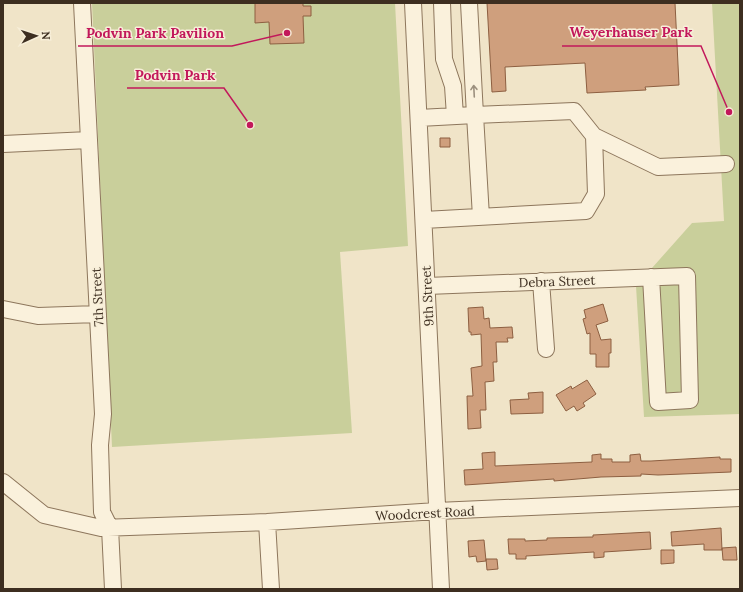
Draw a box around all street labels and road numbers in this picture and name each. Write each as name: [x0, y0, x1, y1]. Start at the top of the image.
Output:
street label: 9th Street: [417, 265, 438, 327]
street label: 7th Street: [87, 267, 108, 327]
street label: Debra Street: [518, 272, 596, 291]
street label: Woodcrest Road: [375, 502, 475, 525]

